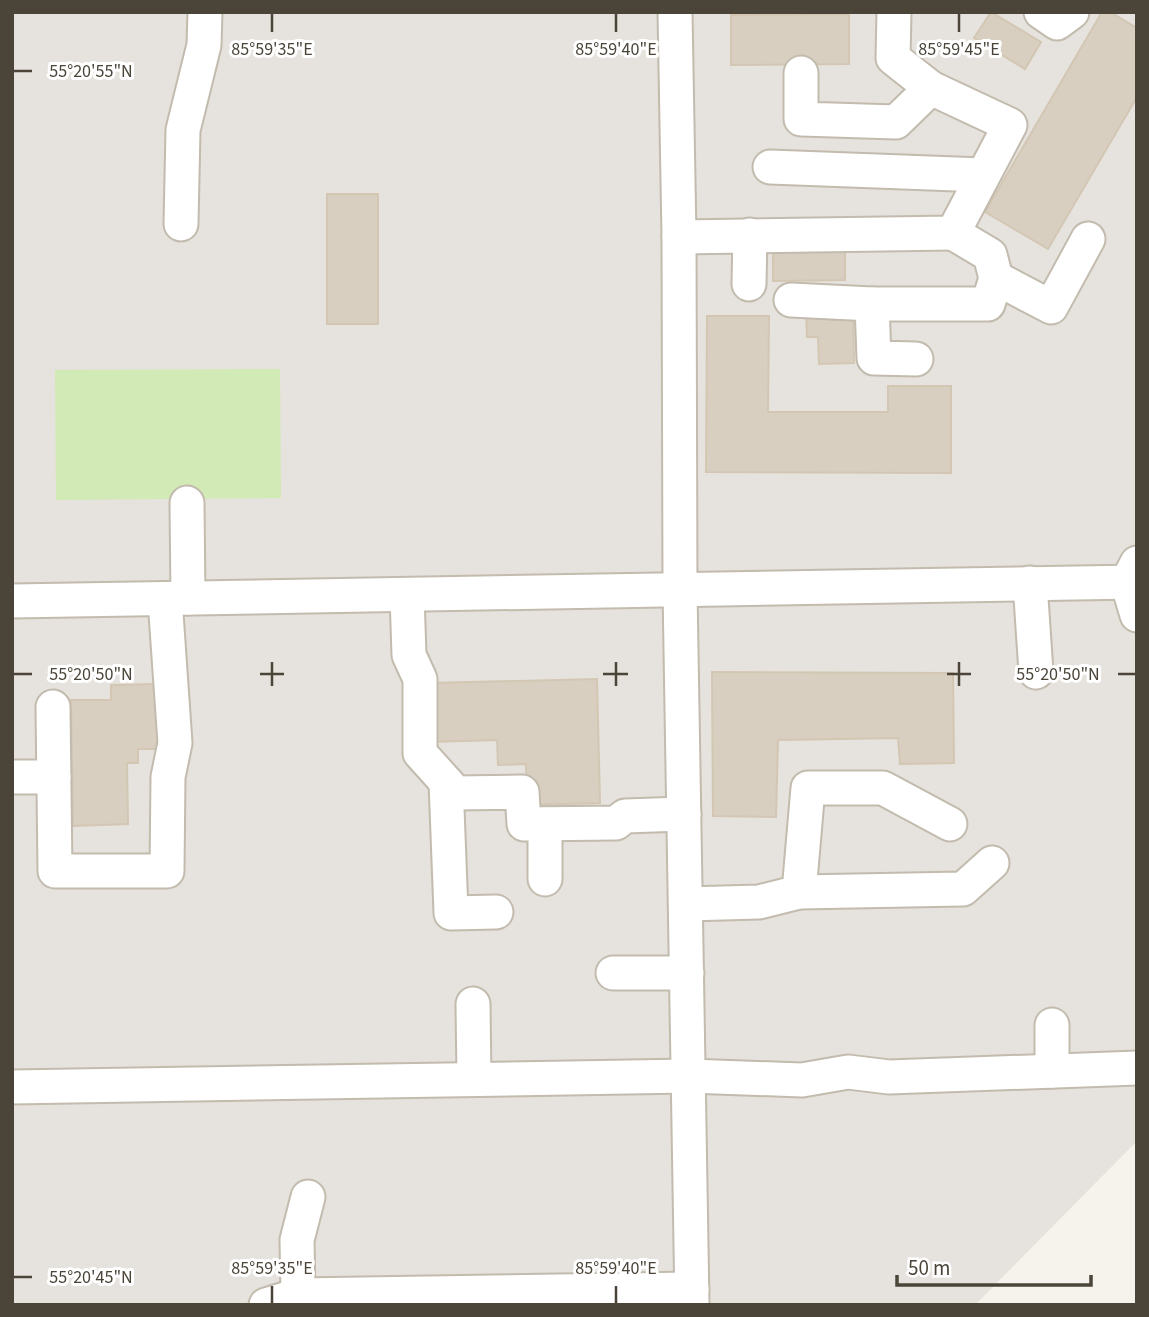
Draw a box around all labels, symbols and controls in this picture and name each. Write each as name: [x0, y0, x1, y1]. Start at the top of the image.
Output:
text: 85°59'35"E: [231, 37, 313, 62]
text: 85°59'40"E: [575, 37, 657, 62]
text: 85°59'45"E: [918, 37, 1000, 62]
text: 55°20'55"N: [49, 59, 133, 84]
text: 55°20'50"N: [49, 662, 133, 687]
text: 55°20'50"N: [1016, 662, 1100, 687]
scale bar: [897, 1244, 1091, 1288]
text: 50 m: [908, 1253, 950, 1283]
text: 85°59'35"E: [231, 1256, 313, 1281]
text: 85°59'40"E: [575, 1256, 657, 1281]
text: 55°20'45"N: [49, 1265, 133, 1290]

